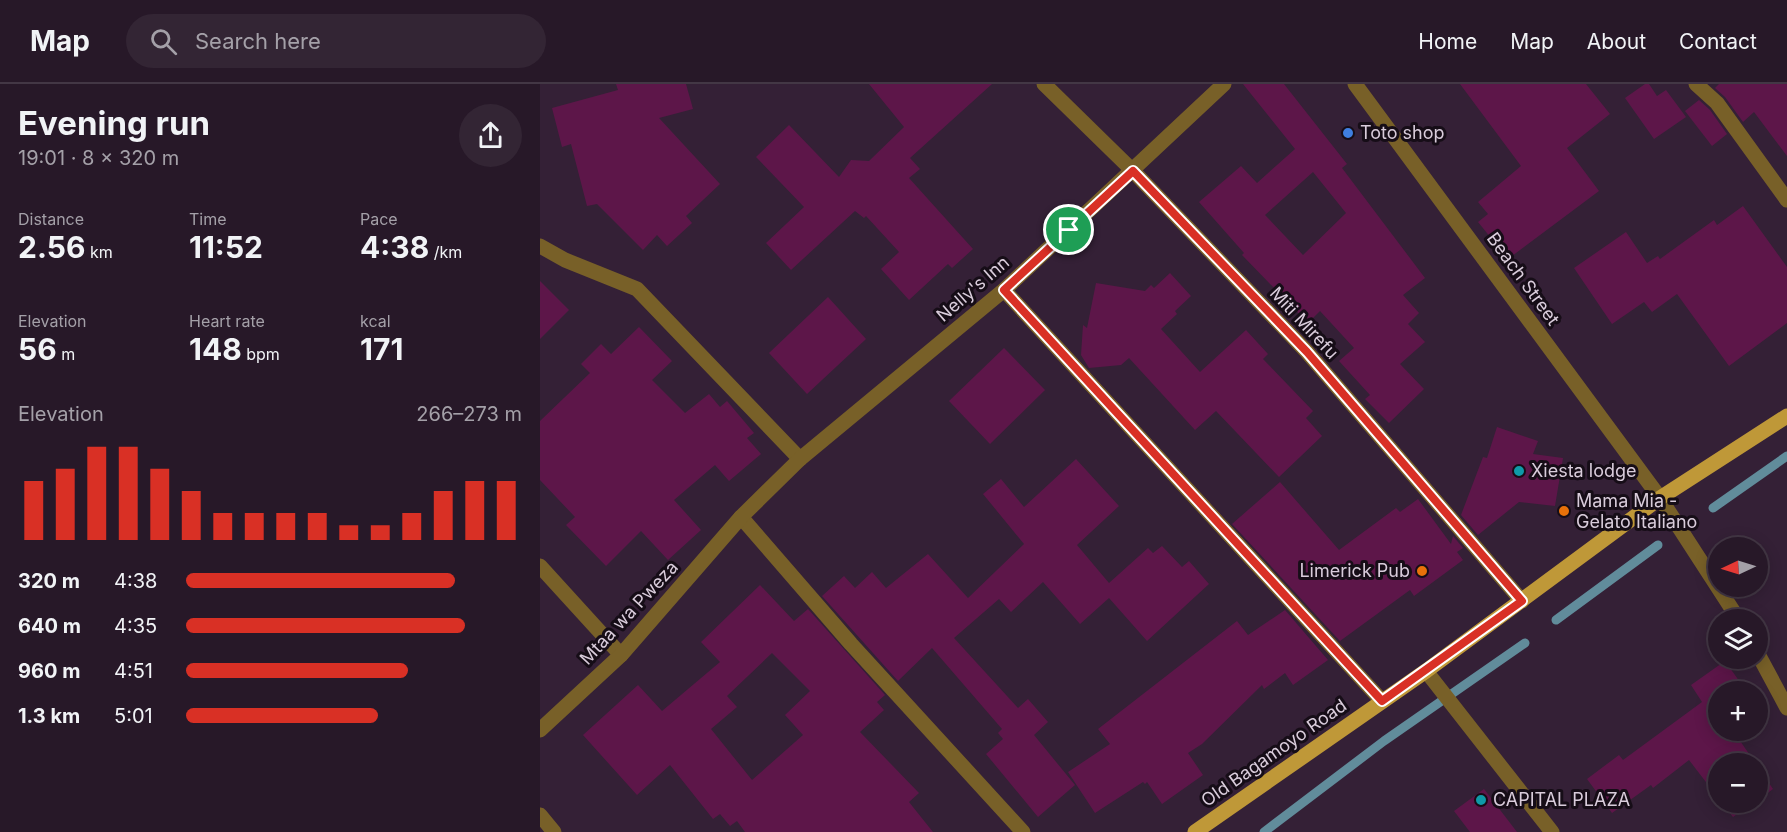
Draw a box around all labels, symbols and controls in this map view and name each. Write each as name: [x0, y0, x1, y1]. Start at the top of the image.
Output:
search box: [126, 14, 546, 68]
text: Map: [30, 24, 90, 58]
icon: search: [147, 25, 180, 58]
text: Search here: [195, 28, 321, 54]
text: Home: [1418, 29, 1477, 54]
text: Map: [1510, 29, 1554, 54]
text: About: [1587, 29, 1646, 54]
text: Contact: [1679, 29, 1757, 54]
text: Evening run: [18, 103, 210, 143]
button: share: [459, 104, 522, 167]
place label: Toto shop: [1360, 122, 1445, 143]
marker: Toto shop: [1341, 126, 1355, 140]
text: 19:01 · 8 × 320 m: [18, 146, 179, 170]
pin: [1043, 204, 1094, 255]
text: Distance: [18, 209, 84, 229]
text: Time: [189, 209, 227, 229]
text: Pace: [360, 209, 398, 229]
icon: arrive: [1052, 213, 1085, 246]
street label: Beach Street: [1483, 228, 1564, 329]
text: 2.56: [18, 229, 85, 265]
text: 11:52: [189, 229, 263, 265]
text: 4:38: [360, 229, 429, 265]
text: km: [85, 242, 113, 262]
text: /km: [429, 242, 462, 262]
street label: Nelly's Inn: [932, 251, 1013, 326]
street label: Miti Mirefu: [1266, 282, 1343, 363]
text: Elevation: [18, 311, 87, 331]
text: Heart rate: [189, 311, 265, 331]
text: kcal: [360, 311, 391, 331]
text: 56: [18, 331, 57, 367]
text: 148: [189, 331, 242, 367]
text: 171: [360, 331, 403, 367]
text: m: [57, 344, 75, 364]
text: bpm: [242, 344, 280, 364]
text: Elevation: [18, 402, 104, 426]
text: 266–273 m: [416, 402, 522, 426]
place label: Xiesta lodge: [1531, 460, 1637, 481]
marker: Xiesta lodge: [1512, 464, 1526, 478]
place label: Mama Mia - Gelato Italiano: [1576, 490, 1697, 532]
marker: Mama Mia - Gelato Italiano: [1557, 504, 1571, 518]
north arrow: [1708, 537, 1768, 597]
map controls: [1708, 537, 1768, 813]
street label: Mtaa wa Pweza: [575, 557, 682, 669]
place label: Limerick Pub: [1299, 560, 1410, 581]
marker: Limerick Pub: [1415, 564, 1429, 578]
text: 320 m: [18, 569, 80, 593]
text: 4:38: [114, 569, 157, 593]
button: layers: [1708, 609, 1768, 669]
text: 640 m: [18, 614, 81, 638]
text: 4:35: [114, 614, 157, 638]
text: 960 m: [18, 659, 80, 683]
text: 4:51: [114, 659, 153, 683]
button: +: [1708, 681, 1768, 741]
street label: Old Bagamoyo Road: [1197, 695, 1350, 811]
text: 1.3 km: [18, 704, 80, 728]
text: 5:01: [114, 704, 153, 728]
button: −: [1708, 753, 1768, 813]
place label: CAPITAL PLAZA: [1493, 789, 1630, 810]
marker: CAPITAL PLAZA: [1474, 793, 1488, 807]

